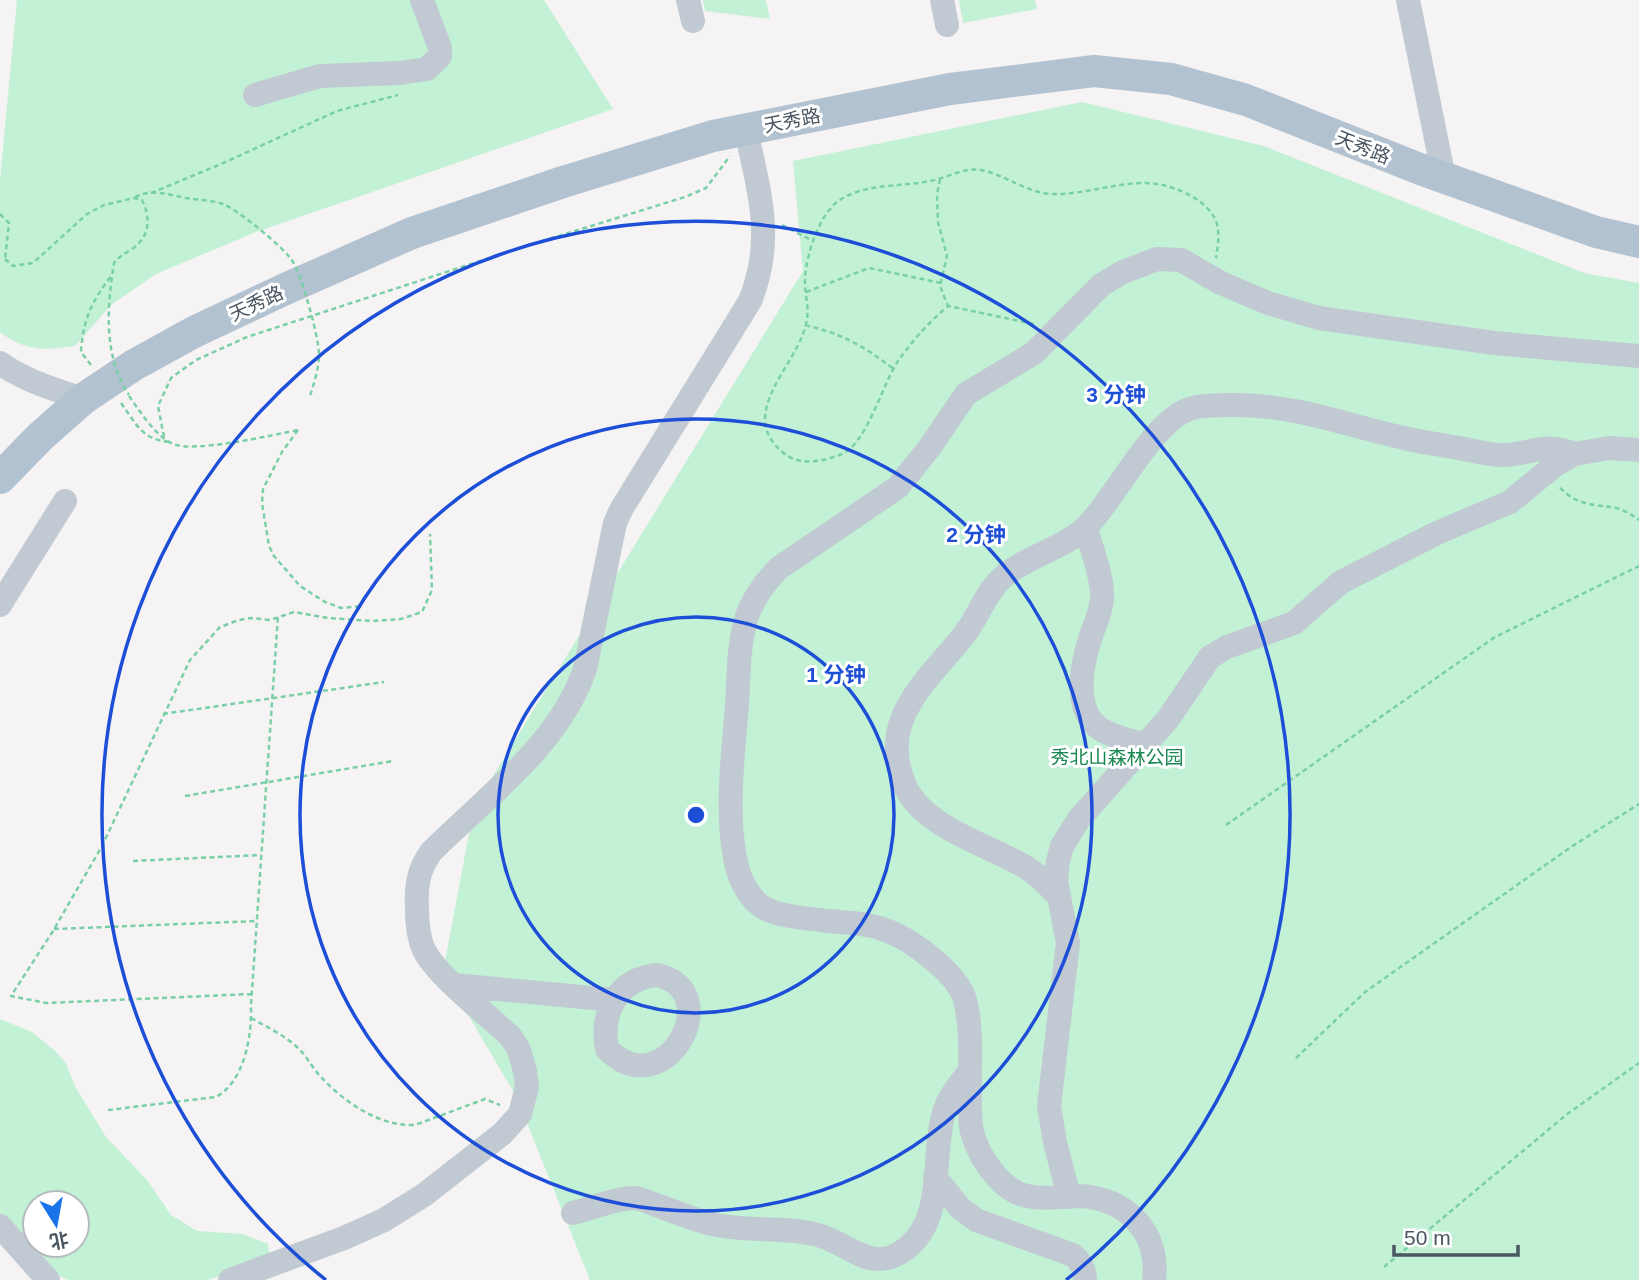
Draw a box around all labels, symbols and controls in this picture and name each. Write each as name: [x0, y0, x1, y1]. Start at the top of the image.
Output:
street label: 天秀路: [762, 105, 822, 136]
street label: 天秀路: [1332, 127, 1393, 168]
street label: 天秀路: [226, 282, 286, 325]
text: 3 分钟: [1086, 383, 1146, 406]
text: 2 分钟: [946, 523, 1006, 546]
text: 1 分钟: [806, 663, 866, 686]
park label: 秀北山森林公园: [1050, 747, 1184, 768]
centre of rings: [684, 803, 708, 827]
north arrow: [21, 1189, 91, 1259]
scale bar: [1394, 1214, 1518, 1258]
text: 50 m: [1404, 1226, 1451, 1249]
text: 北: [48, 1228, 70, 1252]

